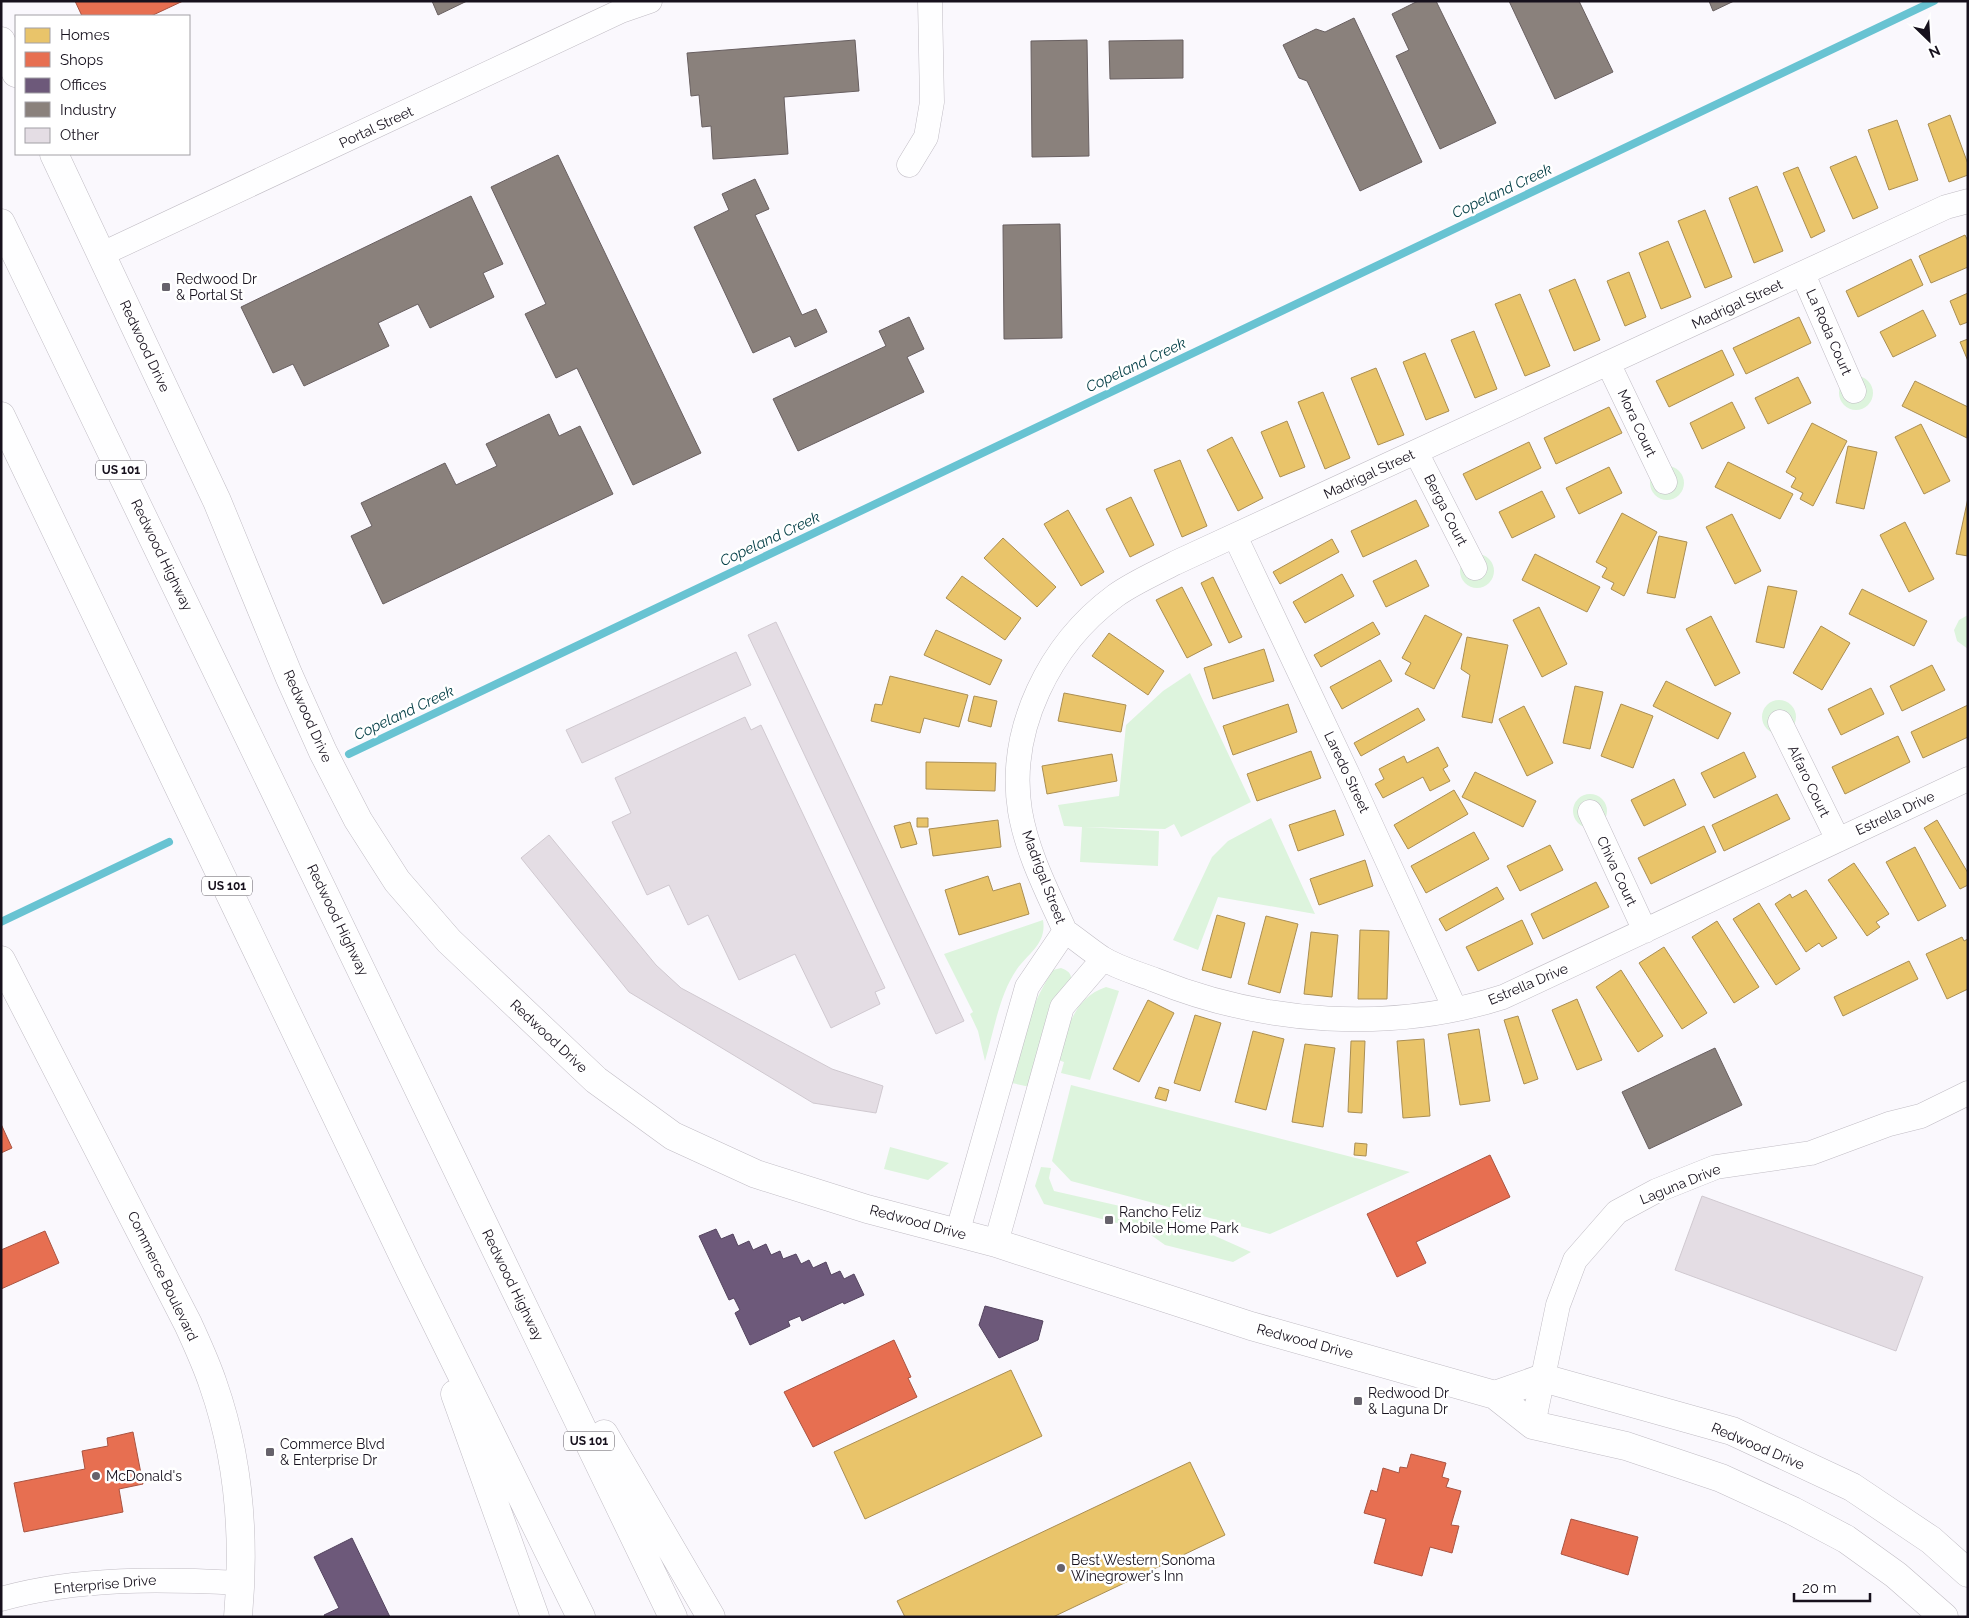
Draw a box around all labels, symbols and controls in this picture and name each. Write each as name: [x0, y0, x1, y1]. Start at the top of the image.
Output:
legend: [15, 15, 190, 155]
north arrow: [1904, 15, 1954, 65]
text: Homes: [60, 26, 110, 44]
text: N: [1926, 42, 1943, 61]
text: Shops: [60, 51, 103, 69]
text: Offices: [60, 76, 107, 94]
text: Industry: [60, 101, 116, 119]
street label: Portal Street: [336, 103, 416, 151]
text: Other: [60, 126, 100, 144]
water label: Copeland Creek: [1449, 160, 1555, 222]
place label: Redwood Dr & Portal St: [176, 271, 257, 303]
street label: Madrigal Street: [1689, 276, 1785, 332]
marker: Redwood Dr & Portal St: [160, 281, 172, 293]
street label: La Roda Court: [1803, 287, 1855, 378]
street label: Redwood Drive: [117, 298, 173, 394]
water label: Copeland Creek: [1083, 334, 1189, 396]
street label: Mora Court: [1614, 387, 1660, 459]
street label: Madrigal Street: [1321, 446, 1417, 502]
road number: US 101: [96, 460, 146, 480]
street label: Berga Court: [1421, 472, 1471, 549]
street label: Redwood Highway: [128, 497, 196, 614]
water label: Copeland Creek: [717, 508, 823, 570]
street label: Redwood Drive: [280, 667, 336, 765]
water label: Copeland Creek: [351, 682, 457, 744]
street label: Laredo Street: [1321, 729, 1373, 816]
street label: Alfaro Court: [1785, 742, 1833, 820]
street label: Estrella Drive: [1853, 788, 1937, 838]
street label: Madrigal Street: [1019, 828, 1069, 926]
street label: Chiva Court: [1594, 834, 1640, 909]
street label: Redwood Highway: [304, 862, 372, 979]
road number: US 101: [202, 876, 252, 896]
street label: Estrella Drive: [1486, 960, 1570, 1008]
street label: Redwood Drive: [507, 996, 591, 1076]
street label: Laguna Drive: [1637, 1161, 1723, 1207]
street label: Redwood Drive: [868, 1201, 968, 1243]
place label: Rancho Feliz Mobile Home Park: [1119, 1204, 1239, 1236]
street label: Commerce Boulevard: [125, 1209, 201, 1343]
marker: Rancho Feliz Mobile Home Park: [1103, 1214, 1115, 1226]
street label: Redwood Highway: [479, 1227, 547, 1344]
street label: Redwood Drive: [1255, 1320, 1355, 1362]
place label: Redwood Dr & Laguna Dr: [1368, 1385, 1449, 1417]
marker: Redwood Dr & Laguna Dr: [1352, 1395, 1364, 1407]
street label: Redwood Drive: [1709, 1419, 1807, 1473]
road number: US 101: [564, 1432, 614, 1450]
place label: Commerce Blvd & Enterprise Dr: [280, 1436, 385, 1468]
marker: Commerce Blvd & Enterprise Dr: [264, 1446, 276, 1458]
place label: McDonald's: [106, 1468, 182, 1484]
marker: McDonald's: [90, 1470, 102, 1482]
place label: Best Western Sonoma Winegrower's Inn: [1071, 1552, 1215, 1584]
marker: Best Western Sonoma Winegrower's Inn: [1055, 1562, 1067, 1574]
scale bar: [1794, 1570, 1870, 1602]
street label: Enterprise Drive: [53, 1572, 157, 1596]
text: 20 m: [1802, 1579, 1837, 1597]

